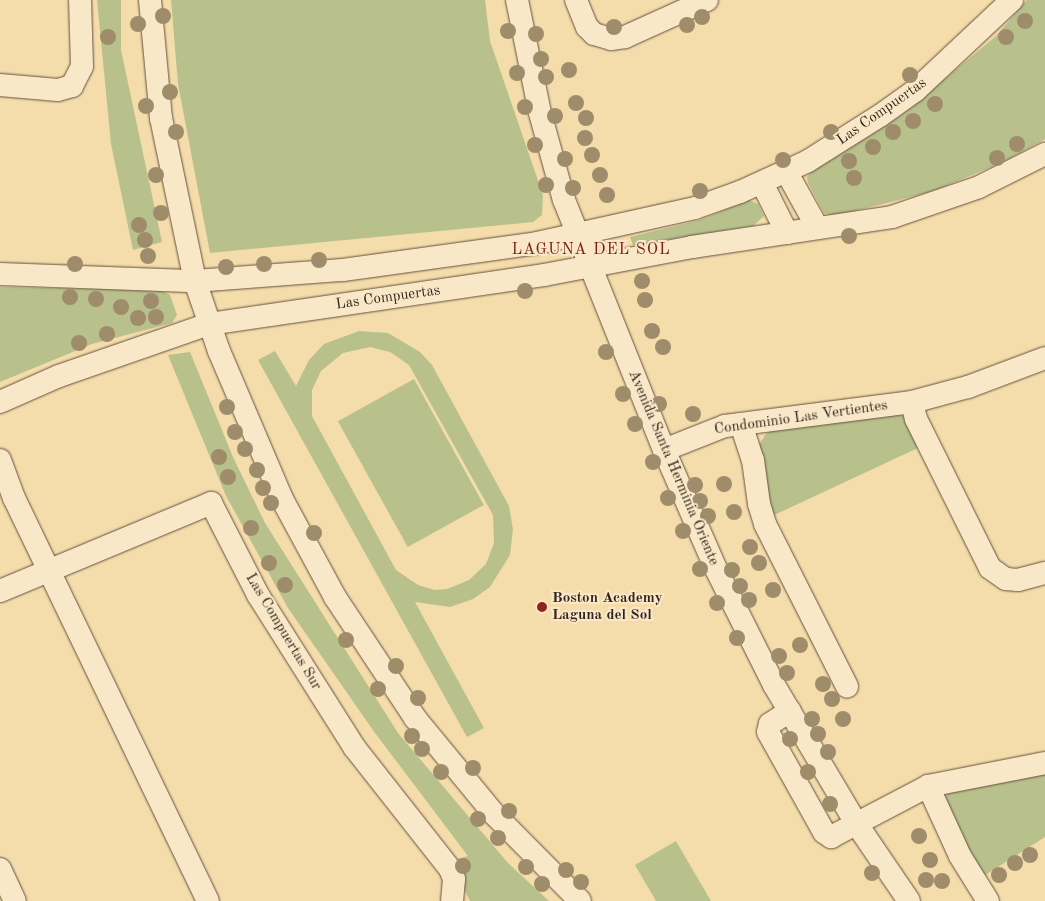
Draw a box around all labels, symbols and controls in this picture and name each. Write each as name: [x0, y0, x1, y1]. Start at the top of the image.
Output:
street label: Las Compuertas: [834, 74, 930, 150]
district label: LAGUNA DEL SOL: [510, 240, 672, 260]
street label: Las Compuertas: [334, 282, 442, 314]
street label: Avenida Santa Herminia Oriente: [624, 368, 722, 568]
street label: Condominio Las Vertientes: [713, 397, 889, 439]
street label: Las Compuertas Sur: [241, 570, 325, 694]
place label: Boston Academy Laguna del Sol: [552, 589, 663, 624]
marker: Boston Academy Laguna del Sol: [536, 601, 548, 613]

